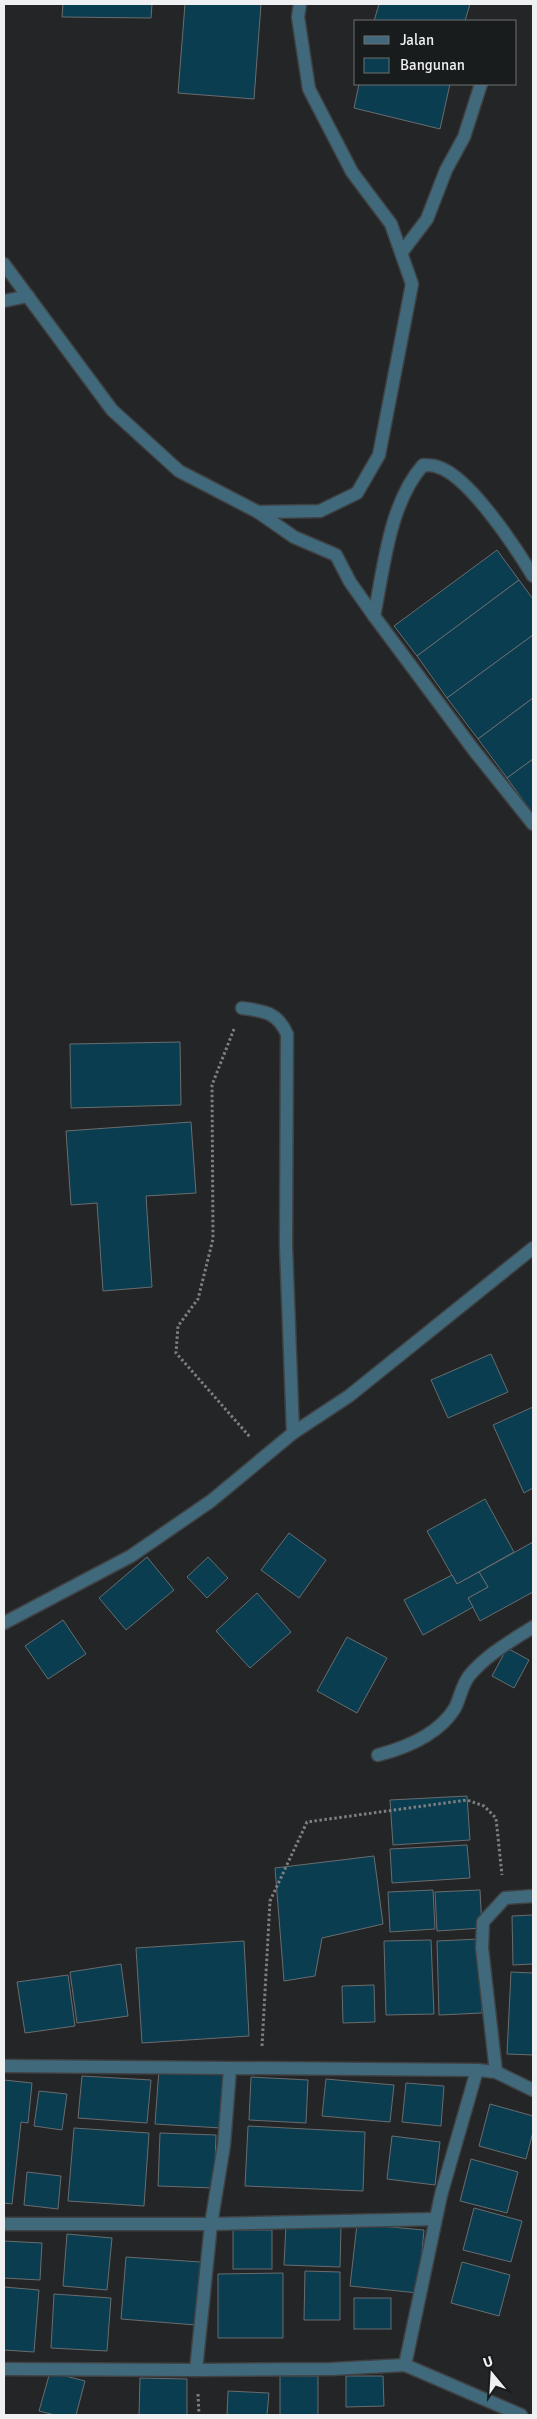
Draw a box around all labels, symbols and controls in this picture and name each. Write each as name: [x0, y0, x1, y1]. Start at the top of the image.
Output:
legend: [354, 20, 517, 85]
text: Jalan: [400, 31, 434, 49]
text: Bangunan: [400, 56, 465, 74]
north arrow: [467, 2349, 517, 2399]
text: U: [481, 2353, 495, 2372]

